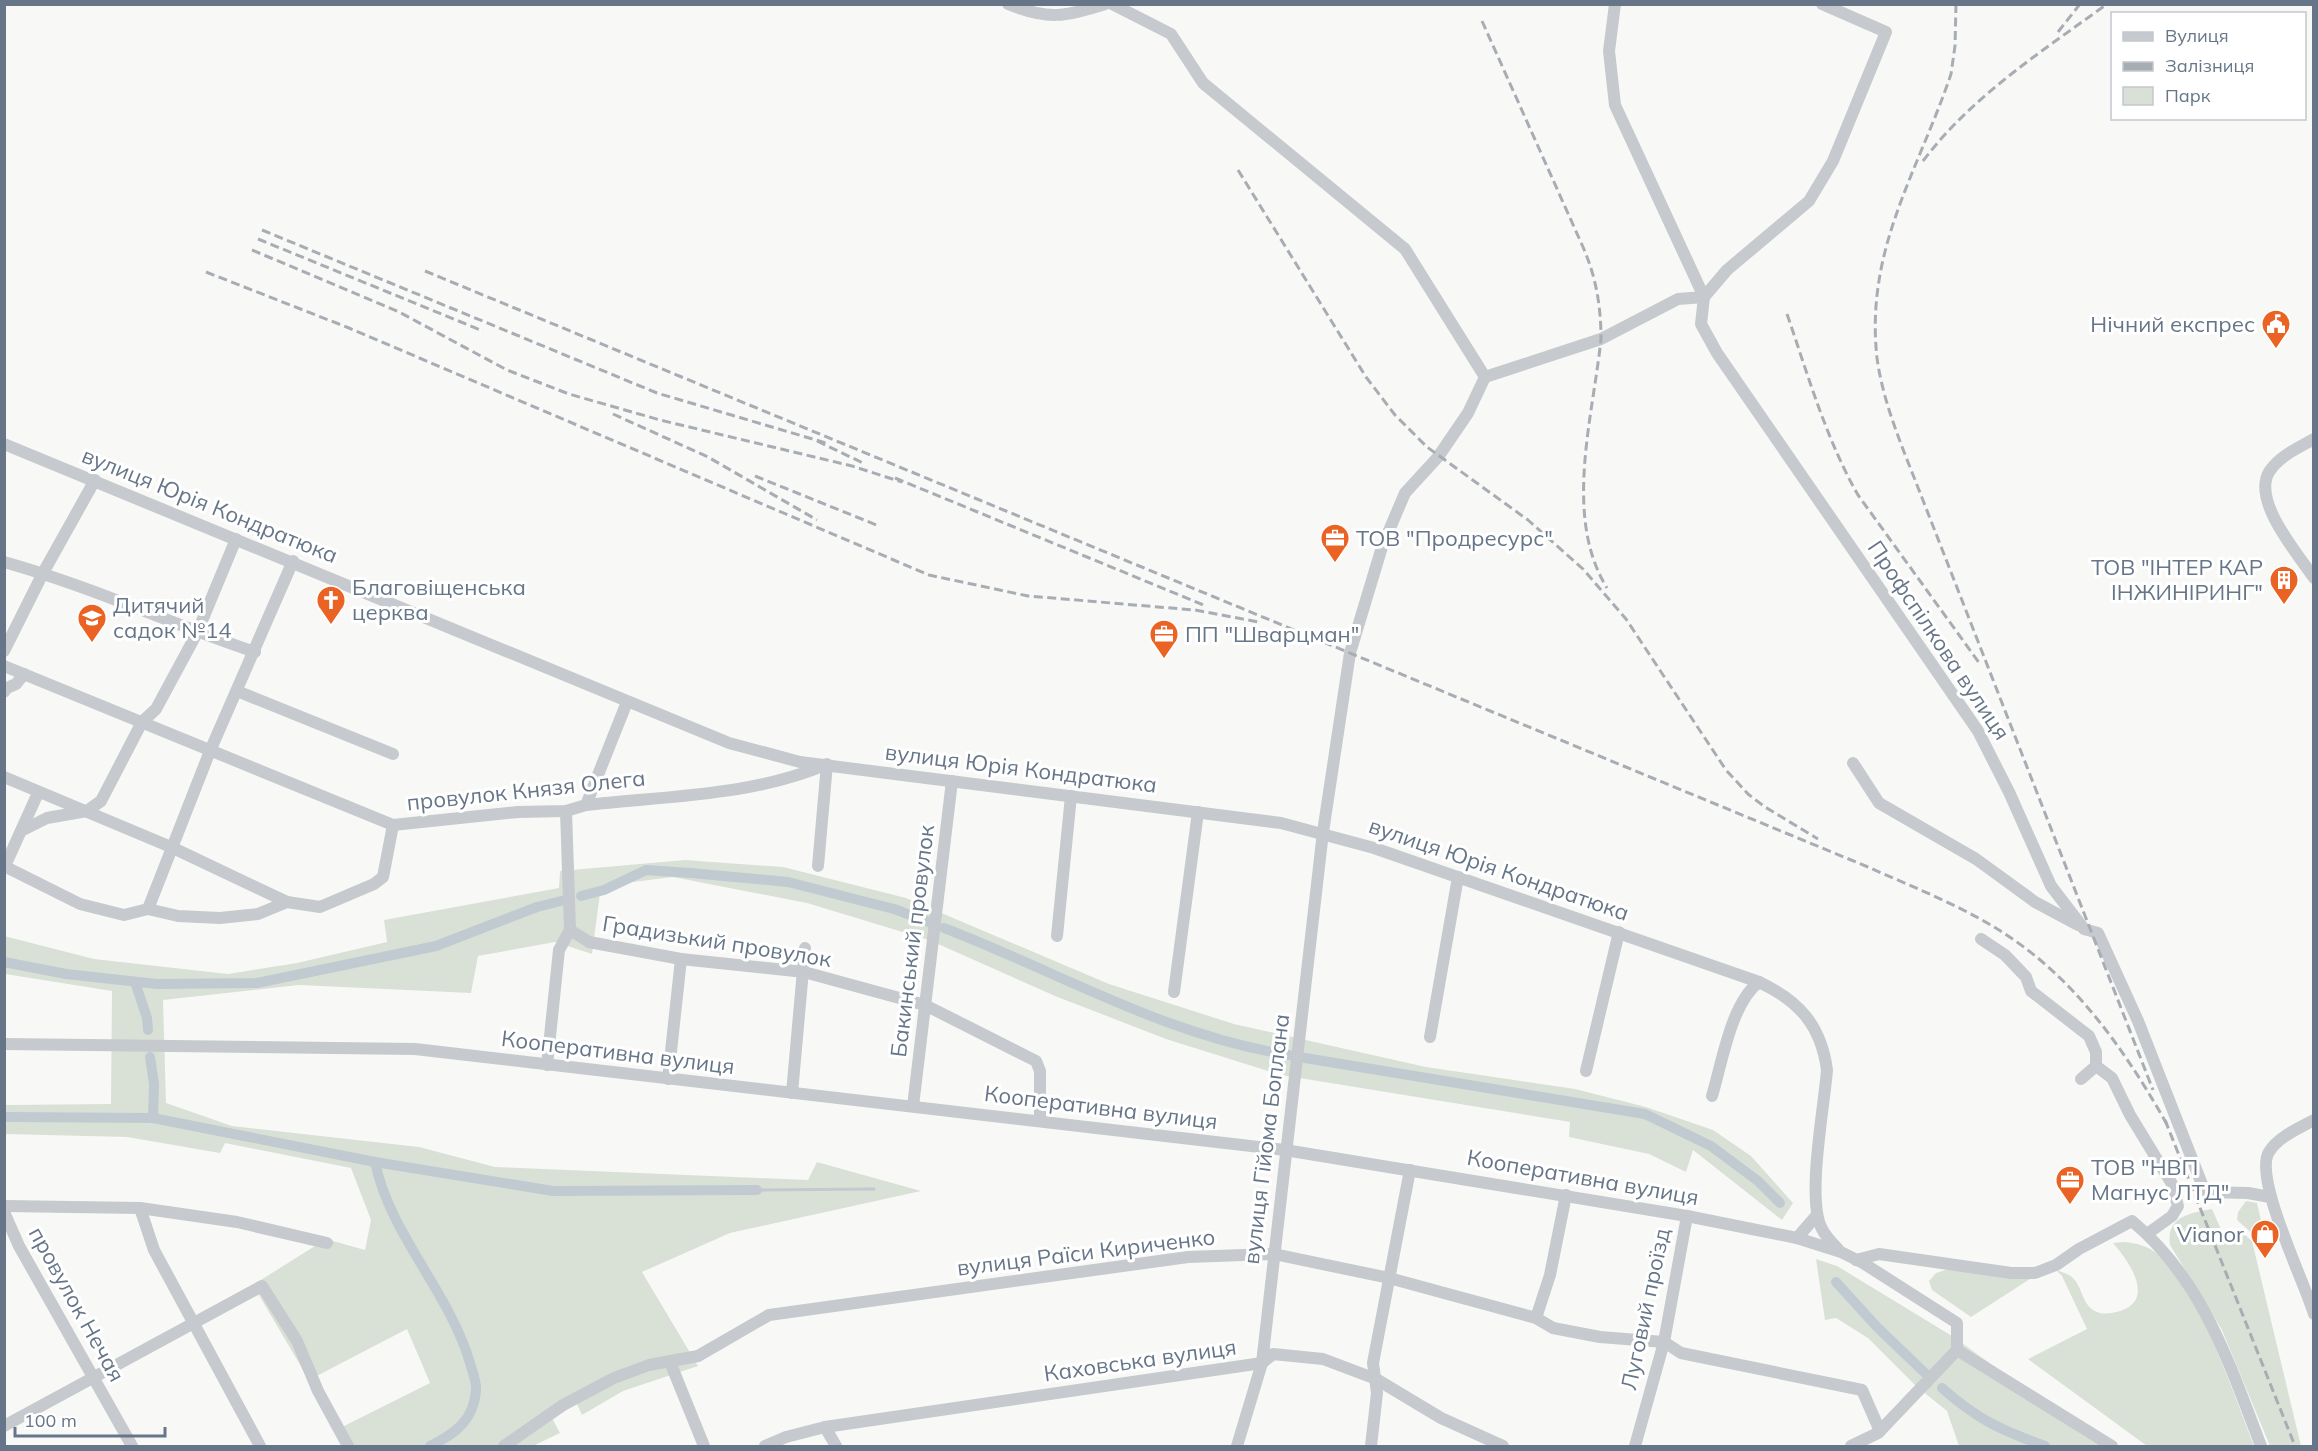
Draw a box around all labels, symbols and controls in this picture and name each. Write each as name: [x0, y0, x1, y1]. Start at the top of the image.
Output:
legend: [2111, 12, 2306, 120]
text: Вулиця: [2165, 24, 2229, 47]
text: Залізниця: [2165, 54, 2254, 77]
text: Парк: [2165, 84, 2211, 107]
public building icon: Нічний експрес: [2260, 308, 2292, 350]
place label: Нічний експрес: [2090, 310, 2255, 338]
street label: вулиця Юрія Кондратюка: [78, 441, 342, 569]
office icon: ТОВ "Продресурс": [1319, 522, 1351, 564]
place label: ТОВ "Продресурс": [1356, 524, 1553, 552]
street label: Профспілкова вулиця: [1862, 535, 2016, 745]
place label: ТОВ "ІНТЕР КАР ІНЖИНІРИНГ": [2091, 553, 2263, 606]
building icon: ТОВ "ІНТЕР КАР ІНЖИНІРИНГ": [2268, 564, 2300, 606]
place label: Благовіщенська церква: [352, 573, 526, 626]
church icon: Благовіщенська церква: [315, 584, 347, 626]
place label: Дитячий садок №14: [113, 591, 232, 644]
school or university icon: Дитячий садок №14: [76, 602, 108, 644]
office icon: ПП "Шварцман": [1148, 618, 1180, 660]
place label: ПП "Шварцман": [1185, 620, 1359, 648]
street label: вулиця Юрія Кондратюка: [884, 737, 1158, 799]
street label: провулок Князя Олега: [405, 764, 647, 816]
street label: вулиця Юрія Кондратюка: [1365, 811, 1633, 927]
street label: Бакинський провулок: [884, 823, 940, 1059]
street label: Градизький провулок: [601, 909, 833, 973]
street label: вулиця Гійома Боплана: [1237, 1012, 1295, 1266]
street label: Кооперативна вулиця: [500, 1024, 736, 1080]
street label: Кооперативна вулиця: [983, 1079, 1219, 1135]
street label: Кооперативна вулиця: [1465, 1143, 1701, 1211]
place label: ТОВ "НВП Магнус ЛТД": [2091, 1153, 2229, 1206]
office icon: ТОВ "НВП Магнус ЛТД": [2054, 1164, 2086, 1206]
shop icon: Vianor: [2249, 1218, 2281, 1260]
place label: Vianor: [2177, 1220, 2244, 1248]
street label: провулок Нечая: [23, 1222, 131, 1386]
street label: вулиця Раїси Кириченко: [955, 1222, 1217, 1282]
street label: Луговий проїзд: [1614, 1225, 1676, 1393]
street label: Каховська вулиця: [1042, 1333, 1238, 1387]
scale bar: [15, 1400, 165, 1438]
text: 100 m: [24, 1409, 77, 1432]

